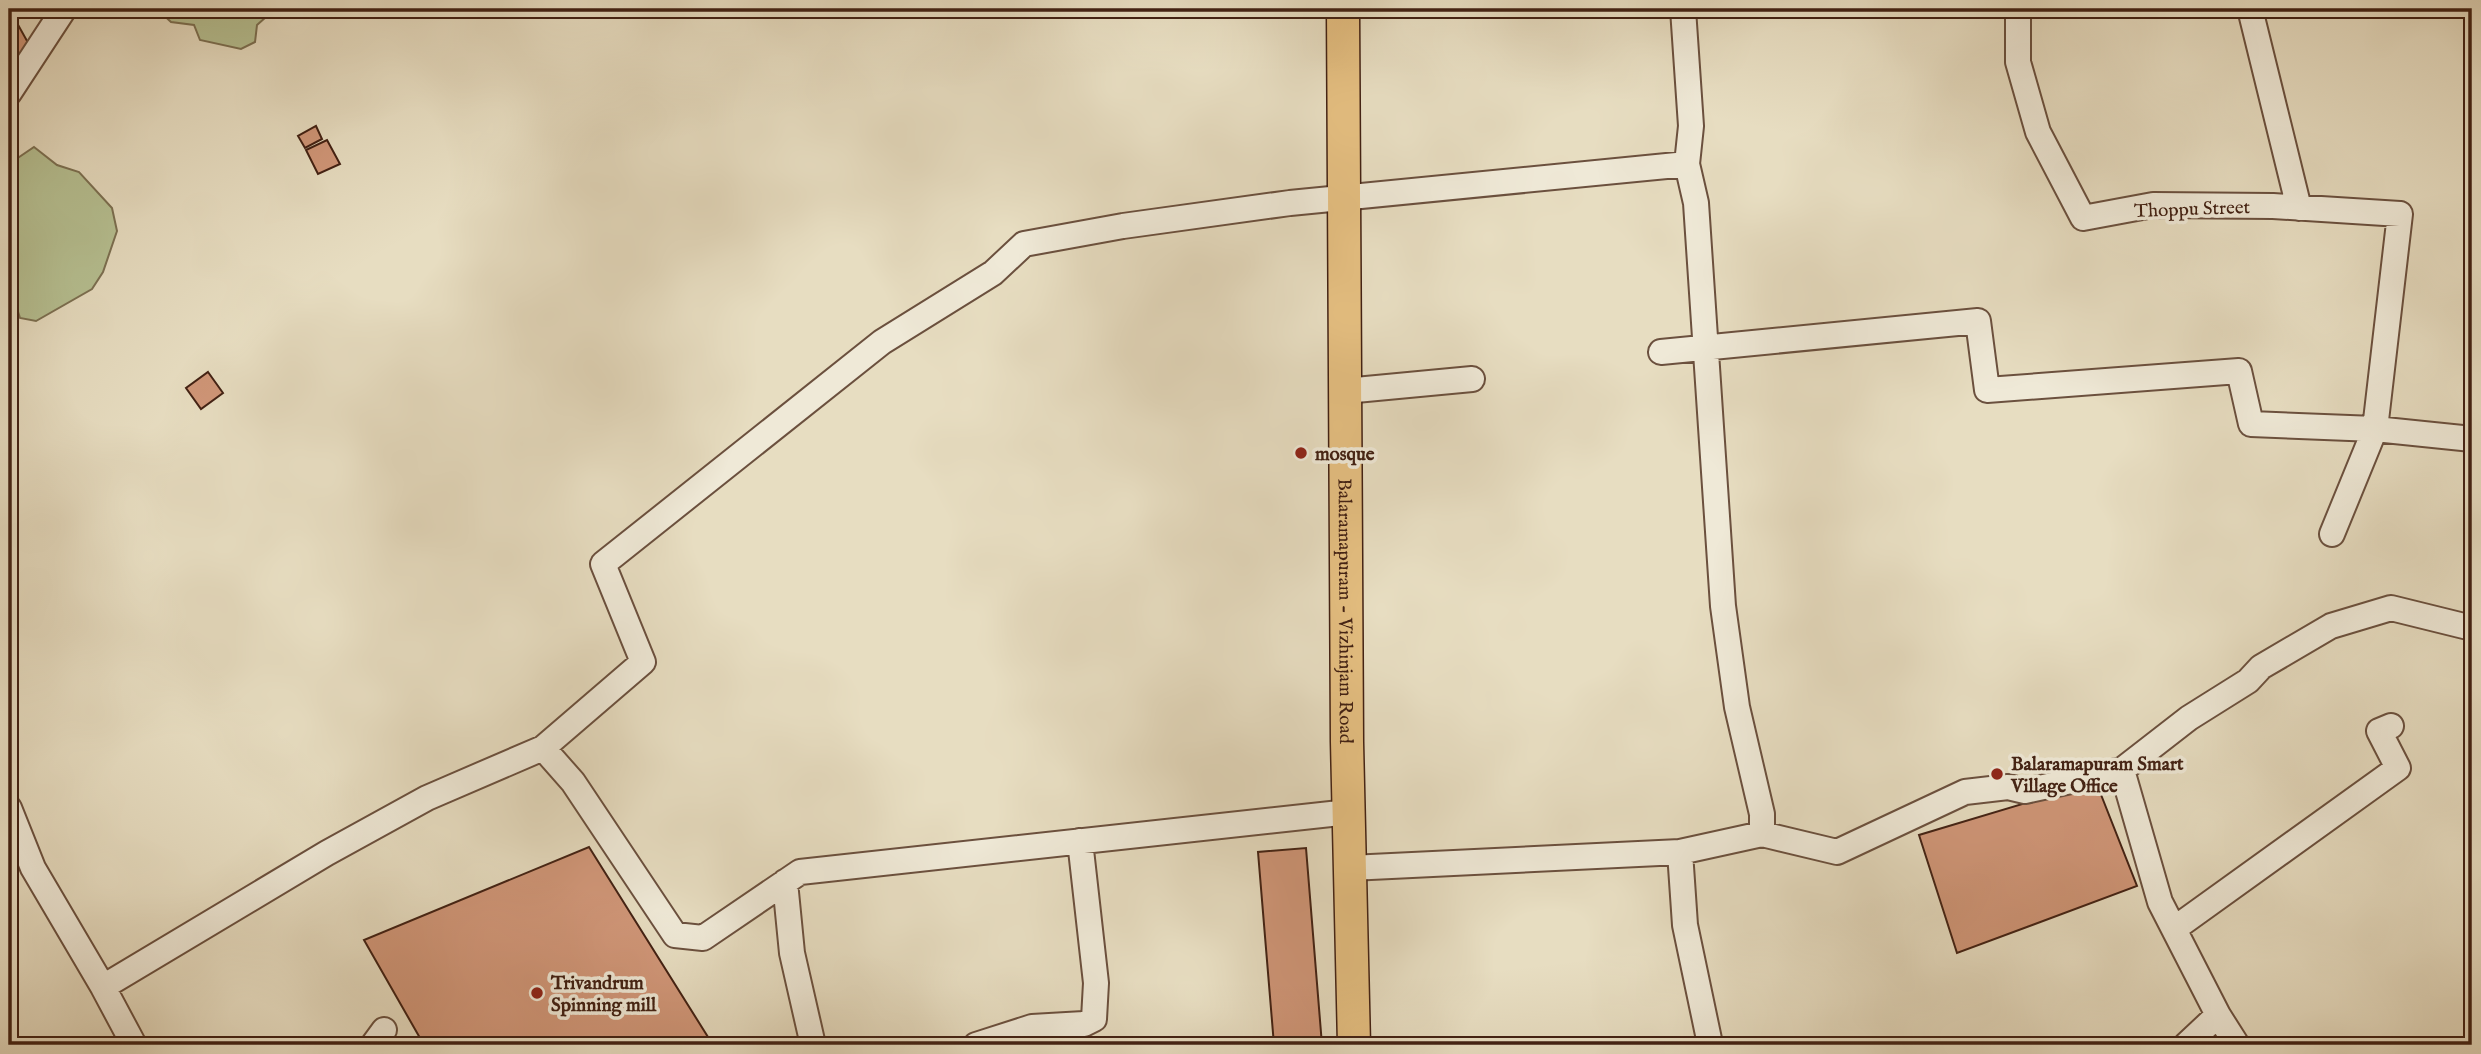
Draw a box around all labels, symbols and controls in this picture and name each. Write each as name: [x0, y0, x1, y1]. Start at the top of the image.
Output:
street label: Thoppu Street: [2134, 196, 2251, 224]
place label: mosque: [1315, 443, 1375, 467]
marker: mosque: [1293, 445, 1309, 461]
street label: Balaramapuram - Vizhinjam Road: [1332, 478, 1357, 745]
place label: Balaramapuram Smart Village Office: [2010, 753, 2184, 799]
marker: Balaramapuram Smart Village Office: [1989, 766, 2005, 782]
place label: Trivandrum Spinning mill: [550, 972, 657, 1018]
marker: Trivandrum Spinning mill: [529, 985, 545, 1001]

